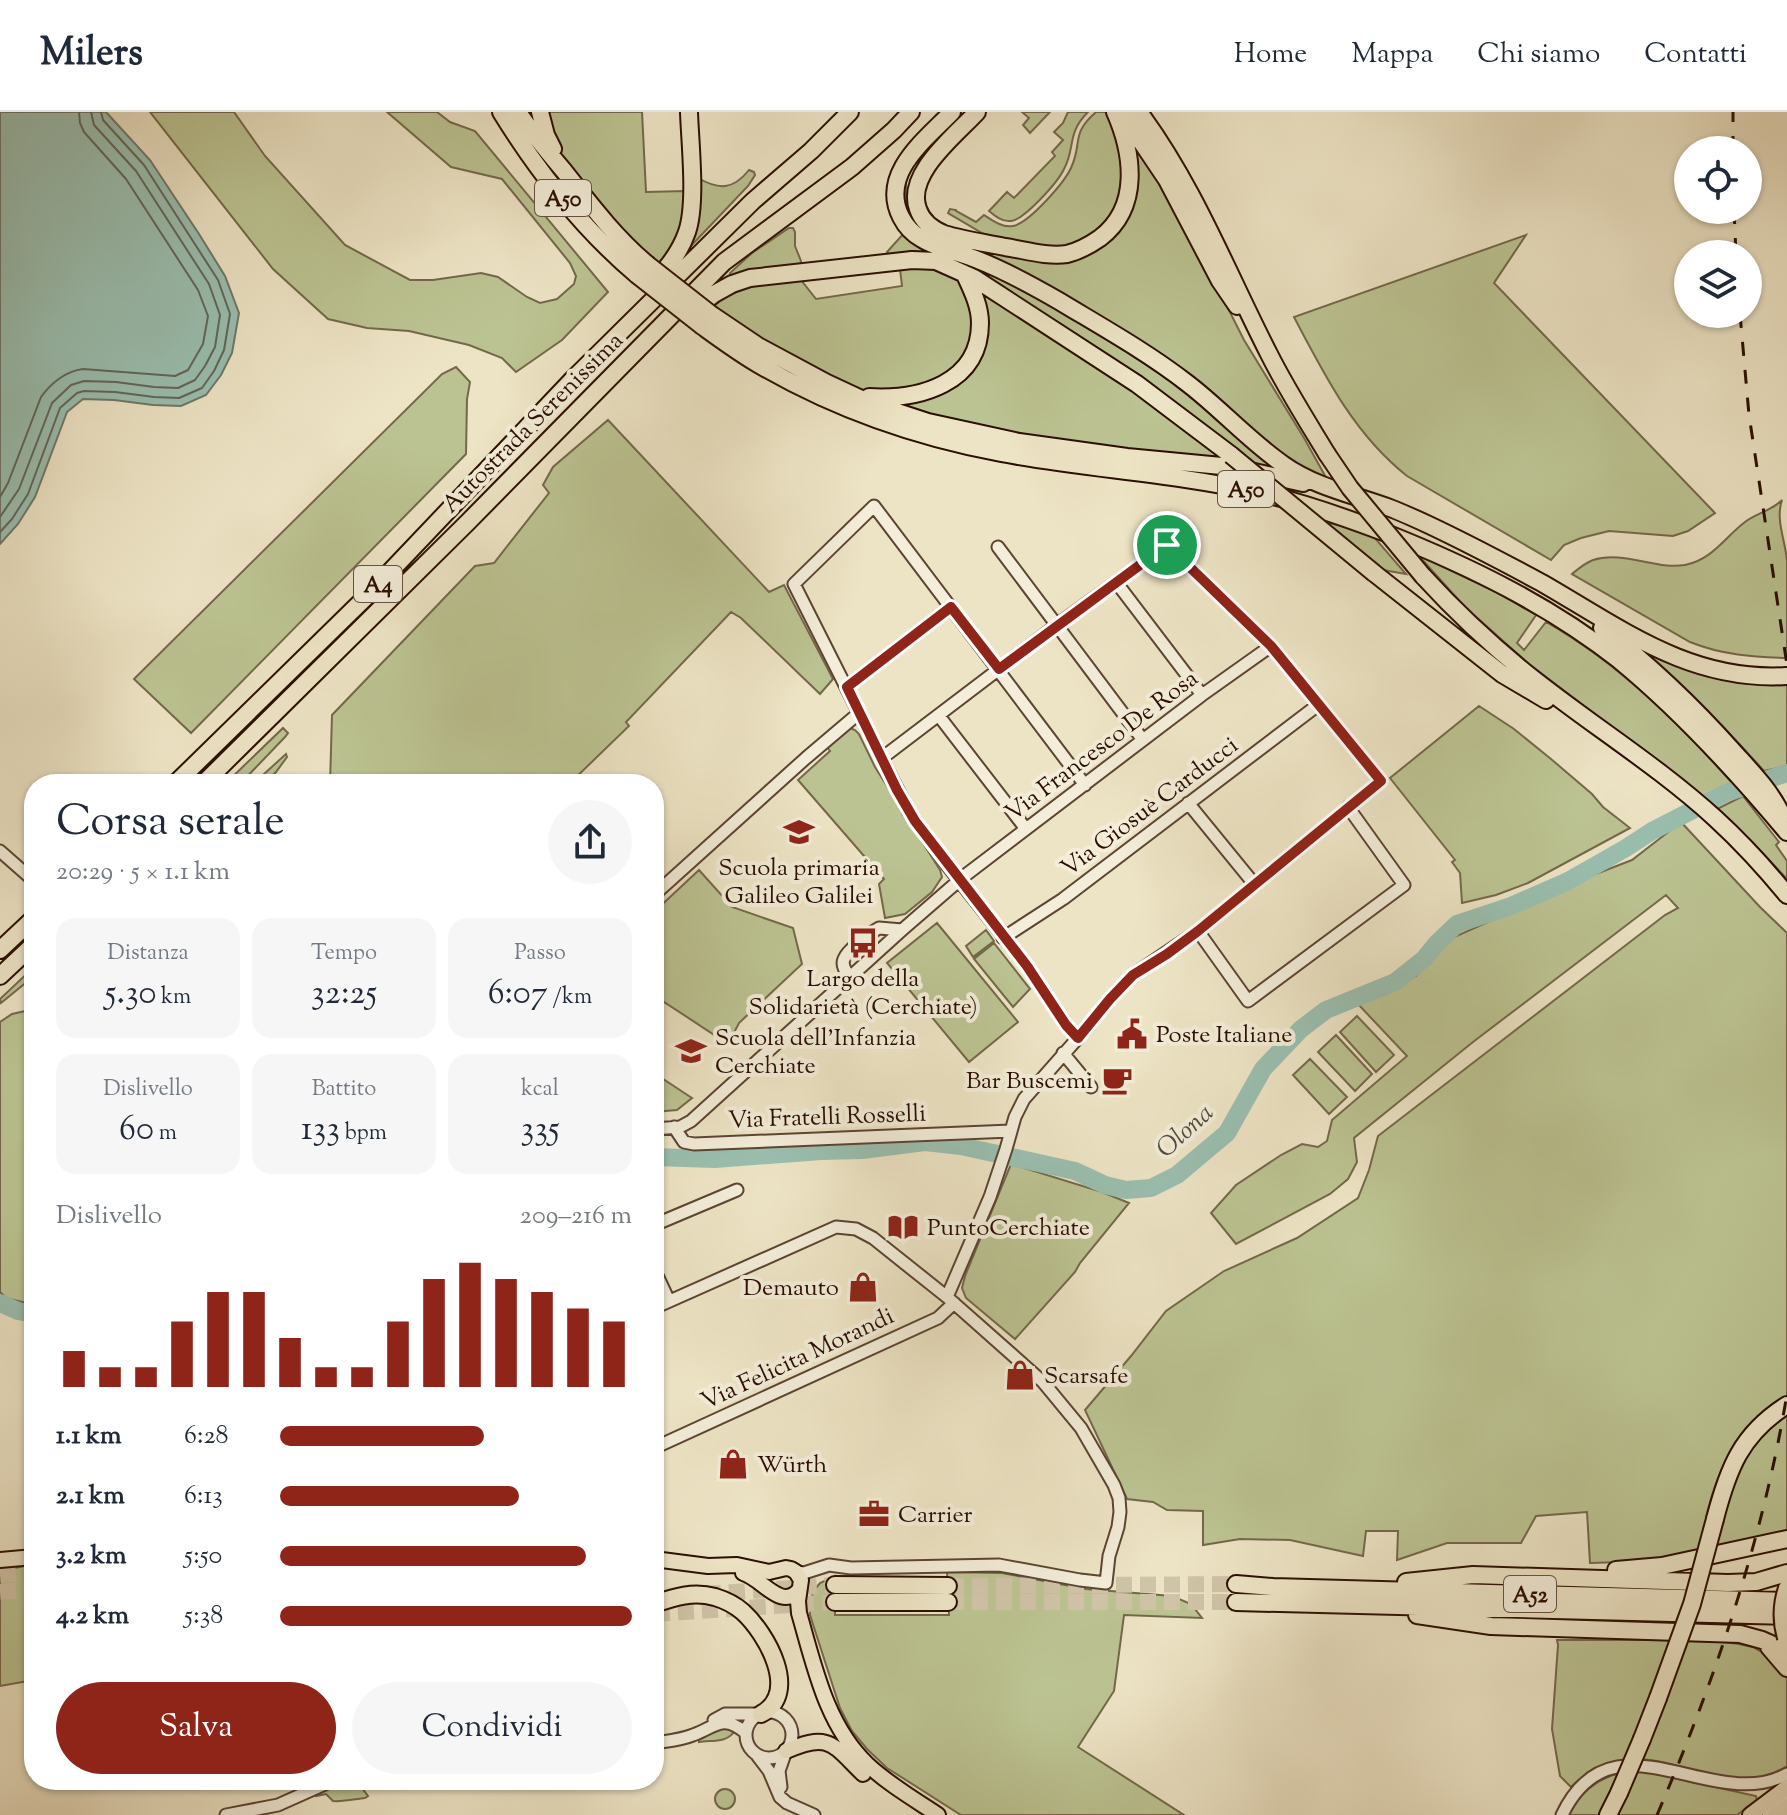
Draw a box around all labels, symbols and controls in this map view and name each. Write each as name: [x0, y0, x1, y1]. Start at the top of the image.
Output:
text: Milers: [40, 28, 143, 82]
text: Home: [1234, 35, 1307, 75]
text: Mappa: [1351, 35, 1433, 75]
text: Chi siamo: [1477, 35, 1600, 75]
text: Contatti: [1644, 35, 1747, 75]
map controls: [1674, 136, 1762, 328]
button: locate: [1674, 136, 1762, 224]
road number: A50: [535, 180, 591, 216]
button: layers: [1674, 240, 1762, 328]
street label: Autostrada Serenissima: [435, 325, 632, 522]
road number: A50: [1218, 471, 1274, 507]
pin: [1133, 511, 1201, 579]
icon: arrive: [1145, 523, 1189, 567]
road number: A4: [354, 566, 402, 602]
street label: Via Francesco De Rosa: [999, 663, 1206, 831]
street label: Via Giosuè Carducci: [1054, 729, 1246, 886]
text: Corsa serale: [56, 792, 285, 855]
button: share: [548, 800, 632, 884]
school or university icon: Scuola primaria Galileo Galilei: [782, 815, 816, 849]
place label: Scuola primaria Galileo Galilei: [718, 852, 880, 914]
text: 20:29 · 5 × 1.1 km: [56, 854, 230, 891]
bus stop icon: Largo della Solidarietà (Cerchiate): [846, 926, 880, 960]
text: Distanza: [107, 938, 189, 970]
text: Tempo: [311, 938, 377, 970]
text: Passo: [514, 938, 566, 970]
place label: Largo della Solidarietà (Cerchiate): [749, 963, 977, 1025]
text: 5.30: [105, 970, 156, 1019]
text: 32:25: [311, 970, 377, 1019]
text: 6:07: [488, 970, 548, 1019]
text: km: [156, 982, 191, 1014]
text: /km: [548, 982, 592, 1014]
public building icon: Poste Italiane: [1115, 1017, 1149, 1051]
place label: Poste Italiane: [1156, 1019, 1292, 1053]
place label: Scuola dell'Infanzia Cerchiate: [715, 1022, 916, 1084]
school or university icon: Scuola dell'Infanzia Cerchiate: [674, 1034, 708, 1068]
cafe icon: Bar Buscemi: [1100, 1063, 1134, 1097]
place label: Bar Buscemi: [966, 1065, 1093, 1099]
text: Dislivello: [103, 1074, 193, 1106]
text: Battito: [312, 1074, 376, 1106]
text: kcal: [521, 1074, 559, 1106]
water label: Olona: [1149, 1096, 1223, 1168]
street label: Via Fratelli Rosselli: [727, 1098, 927, 1138]
text: 60: [119, 1106, 154, 1155]
text: 133: [301, 1106, 340, 1155]
text: 335: [520, 1106, 560, 1155]
text: m: [154, 1118, 177, 1150]
text: bpm: [340, 1118, 387, 1150]
text: Dislivello: [56, 1198, 162, 1235]
text: 209–216 m: [520, 1198, 632, 1235]
library icon: PuntoCerchiate: [886, 1210, 920, 1244]
place label: PuntoCerchiate: [927, 1212, 1090, 1246]
shop icon: Demauto: [846, 1270, 880, 1304]
place label: Demauto: [743, 1272, 839, 1306]
street label: Via Felicita Morandi: [696, 1300, 900, 1419]
shop icon: Scarsafe: [1003, 1358, 1037, 1392]
place label: Scarsafe: [1044, 1360, 1128, 1394]
text: 1.1 km: [56, 1418, 121, 1455]
text: 6:28: [184, 1418, 229, 1455]
shop icon: Würth: [716, 1447, 750, 1481]
place label: Würth: [757, 1449, 827, 1483]
text: 2.1 km: [56, 1478, 125, 1515]
text: 6:13: [184, 1478, 223, 1515]
office icon: Carrier: [857, 1497, 891, 1531]
place label: Carrier: [898, 1499, 973, 1533]
text: 3.2 km: [56, 1538, 126, 1575]
text: 5:50: [184, 1538, 222, 1575]
road number: A52: [1504, 1576, 1556, 1612]
text: 4.2 km: [56, 1598, 129, 1635]
text: 5:38: [184, 1598, 223, 1635]
button: Salva: [56, 1682, 336, 1774]
button: Condividi: [352, 1682, 632, 1774]

